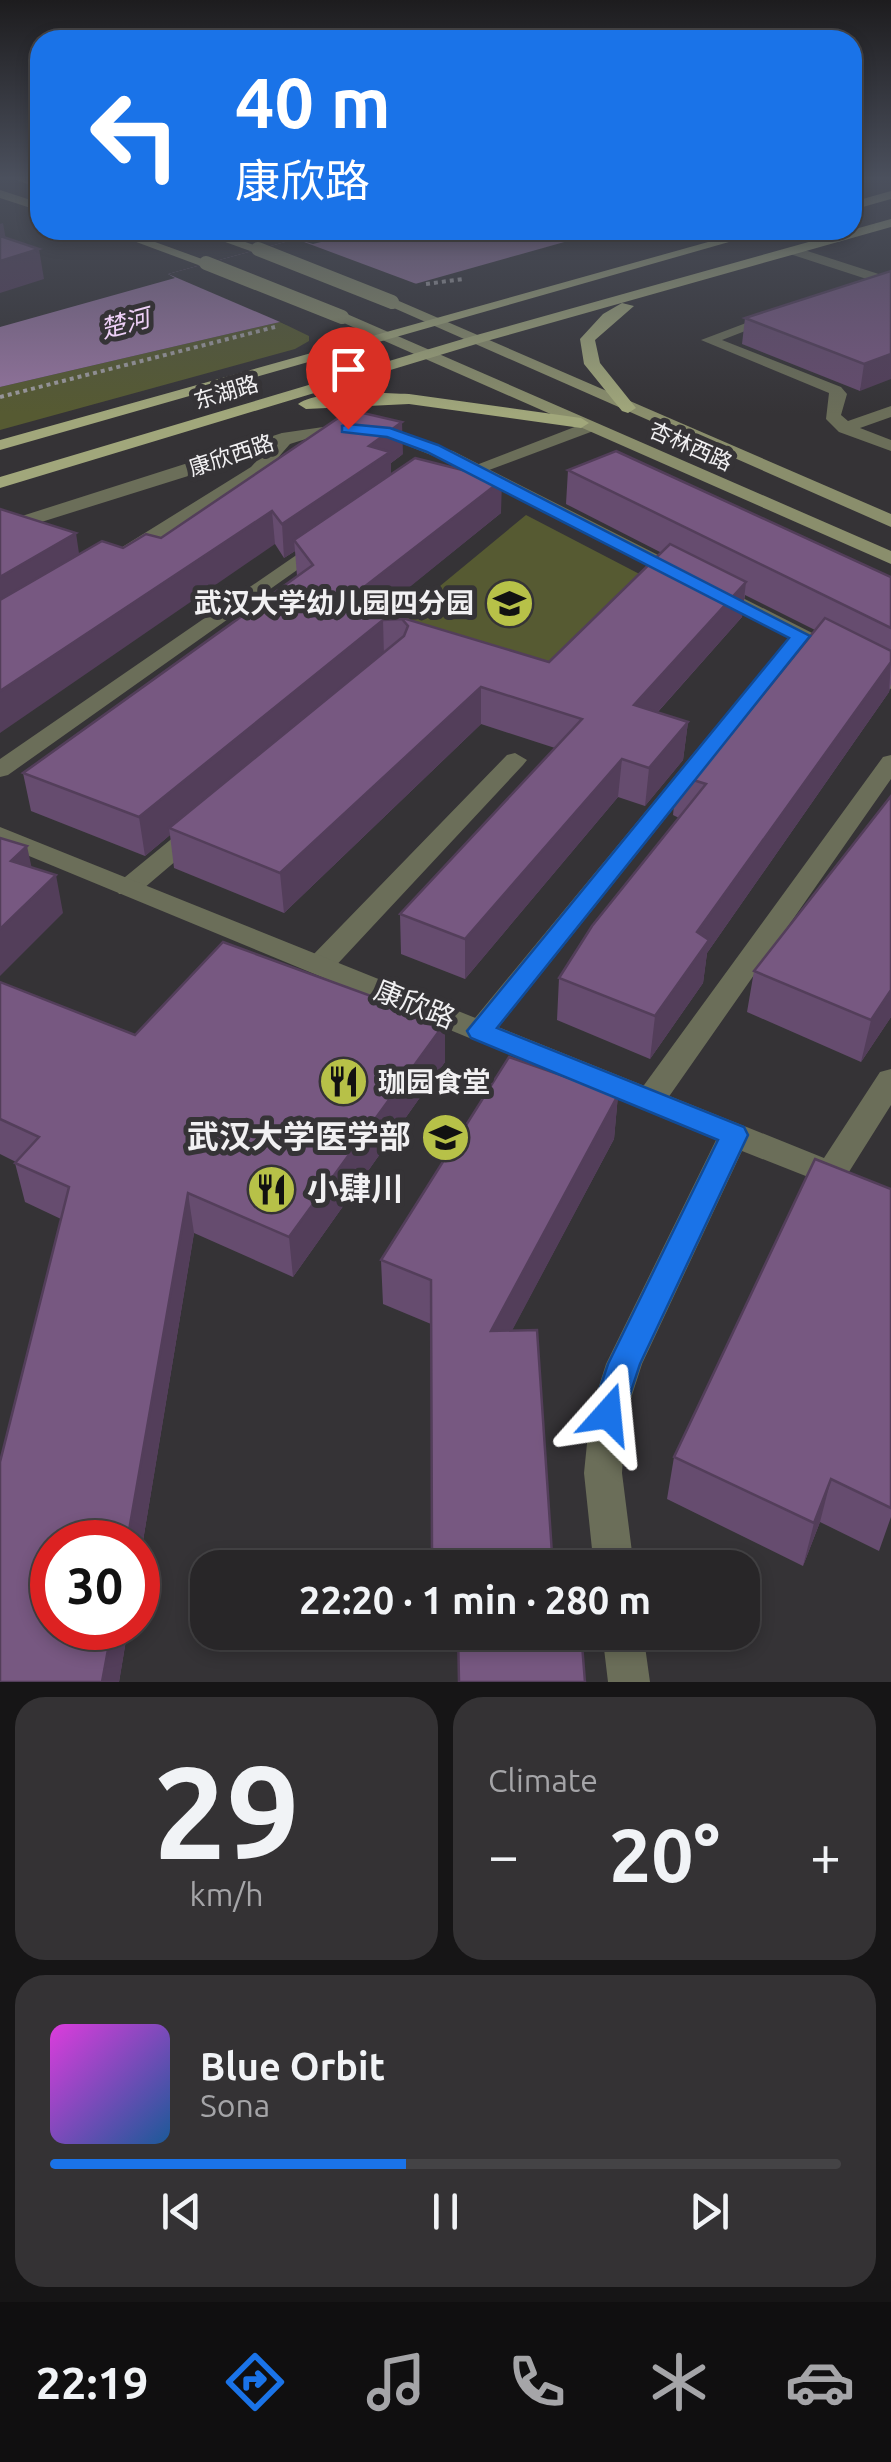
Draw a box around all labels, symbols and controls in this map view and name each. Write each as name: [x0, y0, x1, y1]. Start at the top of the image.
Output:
text: 40 m: [235, 63, 391, 141]
icon: left: [70, 70, 200, 200]
text: 康欣路: [235, 155, 370, 206]
water label: 楚河: [97, 302, 157, 343]
pin: [306, 327, 391, 430]
icon: arrive: [321, 342, 376, 397]
street label: 东湖路: [191, 370, 261, 413]
street label: 杏林西路: [646, 416, 736, 475]
street label: 康欣西路: [185, 429, 277, 480]
school or university icon: 武汉大学幼儿园四分园: [483, 577, 535, 629]
place label: 武汉大学幼儿园四分园: [194, 587, 474, 618]
street label: 康欣路: [370, 973, 460, 1034]
restaurant icon: 珈园食堂: [317, 1056, 369, 1108]
place label: 珈园食堂: [378, 1066, 490, 1097]
school or university icon: 武汉大学医学部: [420, 1111, 472, 1163]
place label: 武汉大学医学部: [187, 1118, 411, 1154]
restaurant icon: 小肆川: [246, 1163, 298, 1215]
place label: 小肆川: [307, 1170, 403, 1206]
position arrow: [556, 1362, 660, 1466]
speed limit sign: 30: [30, 1520, 160, 1650]
text: 22:20 · 1 min · 280 m: [299, 1579, 651, 1621]
text: 29: [153, 1738, 300, 1884]
text: Climate: [488, 1762, 598, 1798]
text: 20°: [609, 1812, 720, 1896]
text: −: [488, 1824, 519, 1885]
text: +: [810, 1824, 841, 1885]
text: km/h: [190, 1876, 263, 1912]
text: Blue Orbit: [200, 2045, 385, 2087]
text: Sona: [200, 2087, 270, 2123]
icon: previous: [154, 2184, 209, 2239]
icon: pause: [418, 2184, 473, 2239]
icon: next: [682, 2184, 737, 2239]
icon: directions: [220, 2347, 290, 2417]
icon: music: [361, 2347, 431, 2417]
icon: phone: [502, 2347, 572, 2417]
icon: climate: [644, 2347, 714, 2417]
icon: car: [785, 2347, 855, 2417]
text: 22:19: [36, 2357, 148, 2408]

